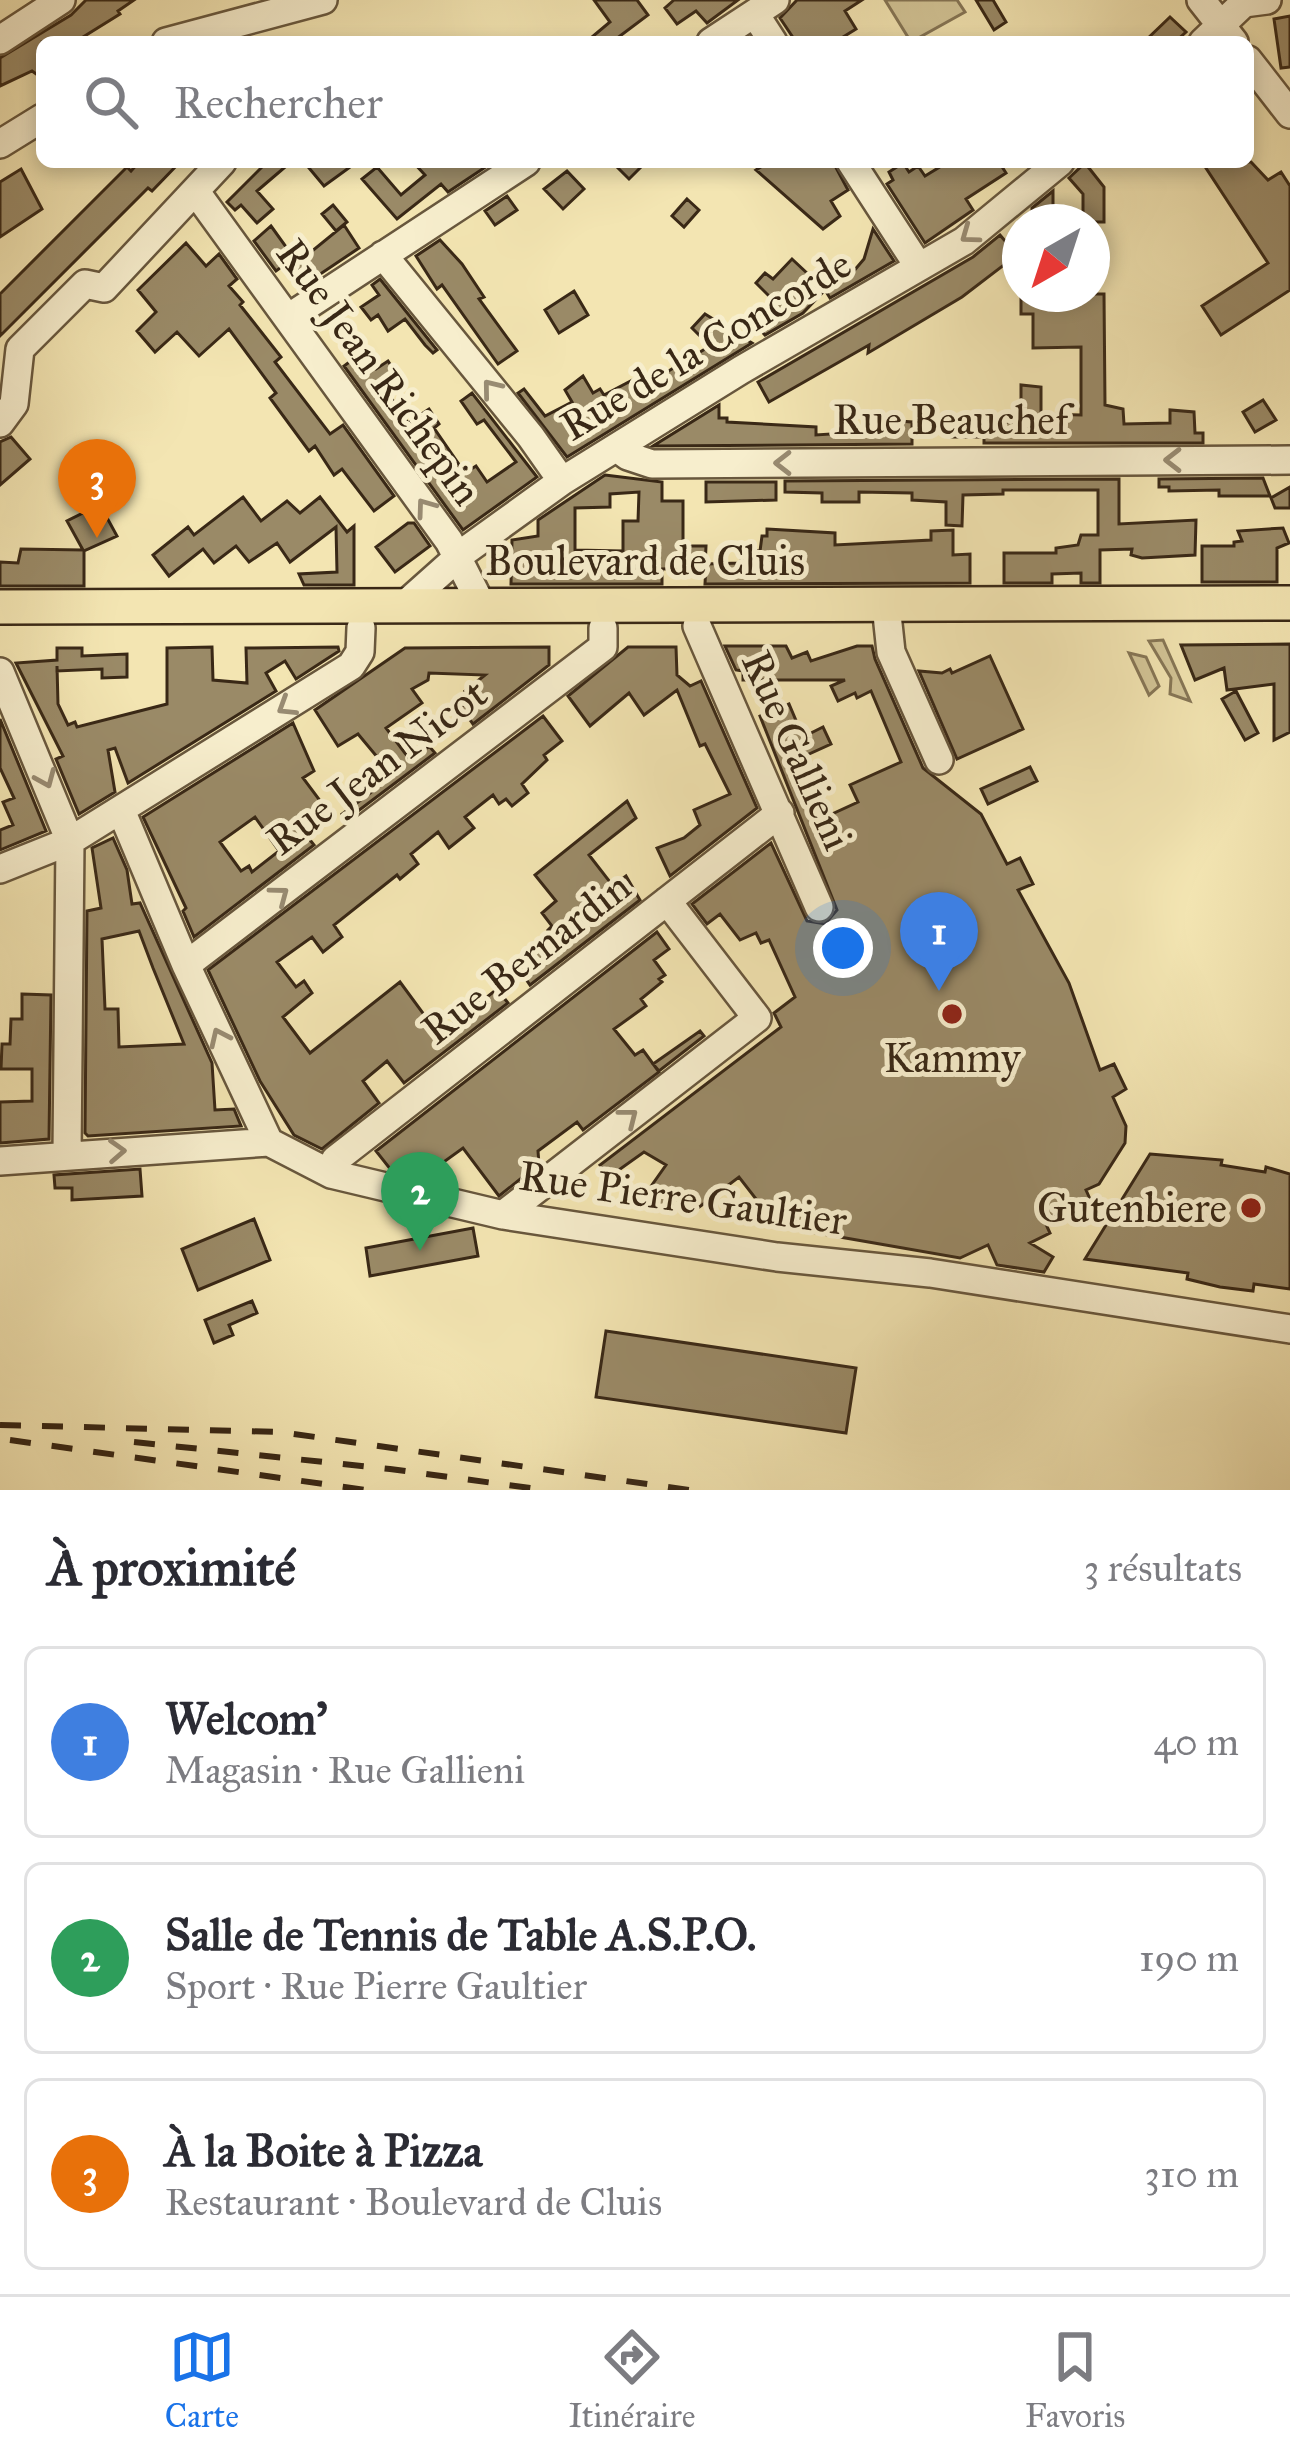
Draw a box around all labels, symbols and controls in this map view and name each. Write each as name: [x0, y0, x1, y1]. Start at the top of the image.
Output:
search box: [36, 36, 1254, 168]
icon: search: [78, 69, 144, 135]
text: Rechercher: [174, 75, 383, 130]
north arrow: [1002, 204, 1110, 312]
one-way arrow: [961, 221, 982, 243]
street label: Rue Jean Richepin: [265, 229, 493, 515]
street label: Rue de la Concorde: [551, 238, 861, 452]
one-way arrow: [484, 380, 505, 402]
street label: Rue Beauchef: [833, 394, 1075, 446]
pin: 3: [58, 439, 136, 538]
one-way arrow: [1163, 447, 1182, 473]
one-way arrow: [773, 450, 791, 476]
one-way arrow: [417, 499, 439, 520]
street label: Boulevard de Cluis: [485, 535, 805, 587]
street label: Rue Gallieni: [730, 642, 864, 858]
street label: Rue Jean Nicot: [257, 667, 497, 867]
one-way arrow: [277, 693, 299, 715]
one-way arrow: [32, 767, 56, 789]
street label: Rue Bernardin: [411, 860, 641, 1056]
one-way arrow: [266, 888, 288, 909]
pin: 1: [900, 892, 978, 991]
your location: [813, 918, 873, 978]
marker: Kammy: [939, 1001, 965, 1027]
one-way arrow: [209, 1028, 233, 1049]
place label: Kammy: [884, 1032, 1022, 1084]
one-way arrow: [615, 1110, 637, 1131]
one-way arrow: [108, 1138, 127, 1164]
street label: Rue Pierre Gaultier: [516, 1149, 850, 1247]
pin: 2: [381, 1152, 459, 1251]
place label: Gutenbiere: [1037, 1182, 1227, 1234]
marker: Gutenbiere: [1238, 1195, 1264, 1221]
text: À proximité: [48, 1537, 296, 1599]
text: 3 résultats: [1084, 1544, 1242, 1592]
text: Welcom': [165, 1691, 328, 1746]
text: 1: [82, 1718, 98, 1766]
text: 40 m: [1153, 1718, 1239, 1766]
text: Magasin · Rue Gallieni: [165, 1746, 525, 1794]
text: Salle de Tennis de Table A.S.P.O.: [165, 1907, 756, 1962]
text: 2: [80, 1934, 100, 1982]
text: 190 m: [1139, 1934, 1239, 1982]
text: Sport · Rue Pierre Gaultier: [165, 1962, 587, 2010]
text: À la Boite à Pizza: [165, 2123, 483, 2178]
text: 3: [82, 2150, 98, 2198]
text: 310 m: [1144, 2150, 1239, 2198]
text: Restaurant · Boulevard de Cluis: [165, 2178, 662, 2226]
tab: Carte: [165, 2324, 239, 2436]
tab: Itinéraire: [568, 2324, 696, 2436]
tab: Favoris: [1025, 2324, 1125, 2436]

